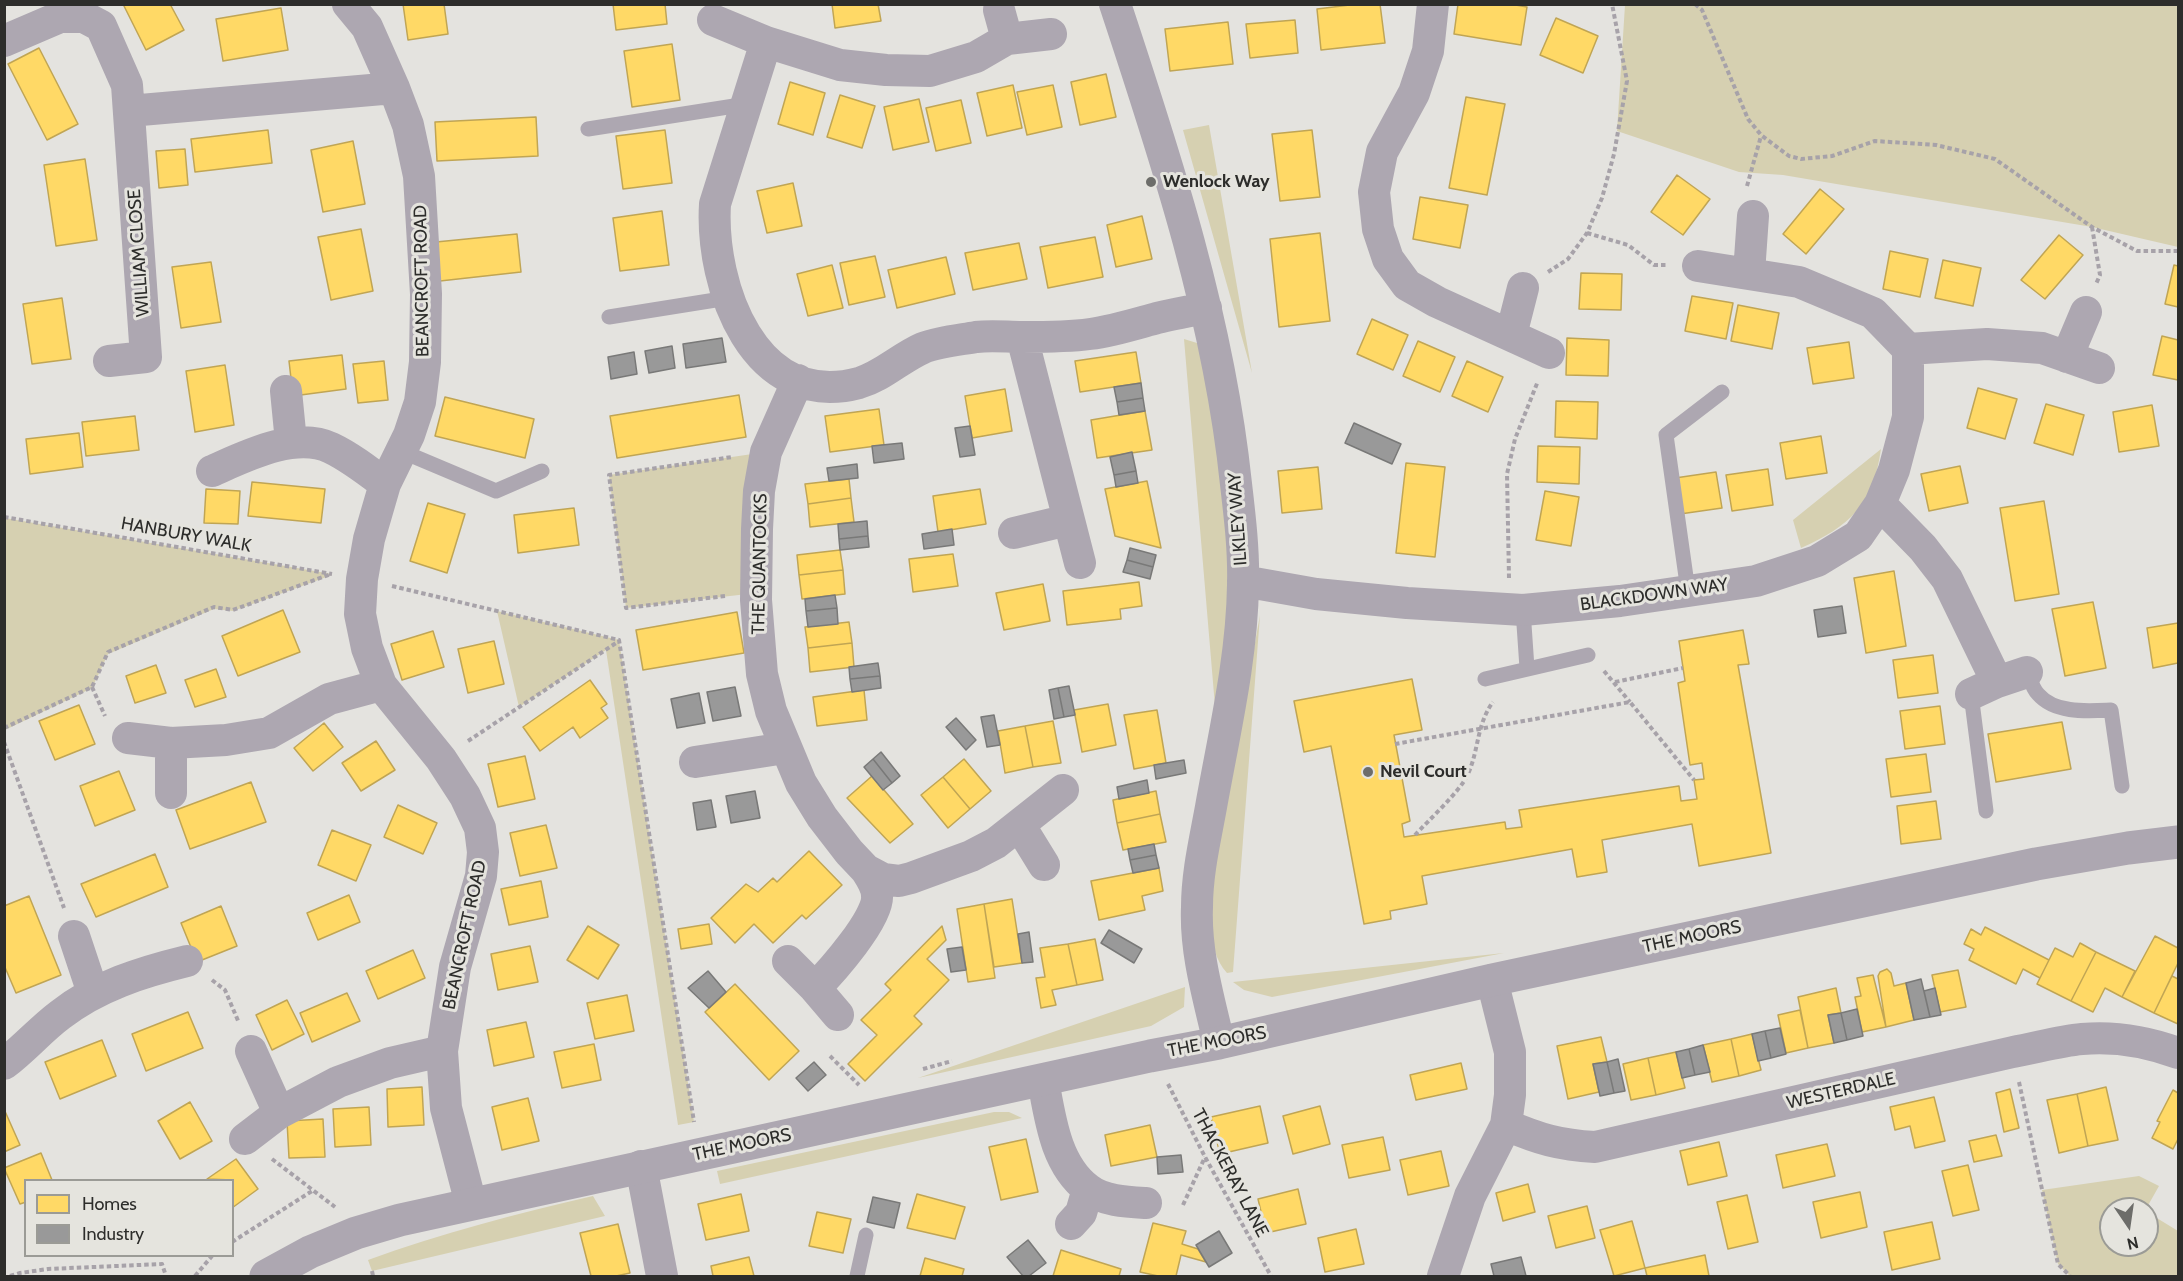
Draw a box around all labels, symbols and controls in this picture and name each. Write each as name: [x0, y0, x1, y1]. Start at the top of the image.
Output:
place label: Wenlock Way: [1163, 171, 1270, 193]
marker: Wenlock Way: [1144, 175, 1158, 189]
street label: WILLIAM CLOSE: [124, 188, 154, 318]
street label: BEANCROFT ROAD: [410, 205, 434, 357]
street label: ILKLEY WAY: [1224, 472, 1252, 566]
street label: THE QUANTOCKS: [748, 493, 772, 635]
street label: HANBURY WALK: [119, 513, 253, 557]
street label: BLACKDOWN WAY: [1579, 574, 1729, 616]
place label: Nevil Court: [1380, 761, 1467, 783]
marker: Nevil Court: [1361, 765, 1375, 779]
street label: BEANCROFT ROAD: [439, 858, 491, 1012]
street label: THE MOORS: [1641, 916, 1743, 958]
street label: THE MOORS: [1166, 1022, 1268, 1062]
street label: WESTERDALE: [1785, 1068, 1897, 1114]
street label: THACKERAY LANE: [1187, 1105, 1273, 1241]
street label: THE MOORS: [691, 1124, 793, 1166]
legend: [24, 1179, 234, 1257]
text: Homes: [82, 1193, 137, 1215]
north arrow: [2099, 1197, 2159, 1257]
text: Industry: [82, 1223, 144, 1245]
text: N: [2125, 1233, 2140, 1254]

